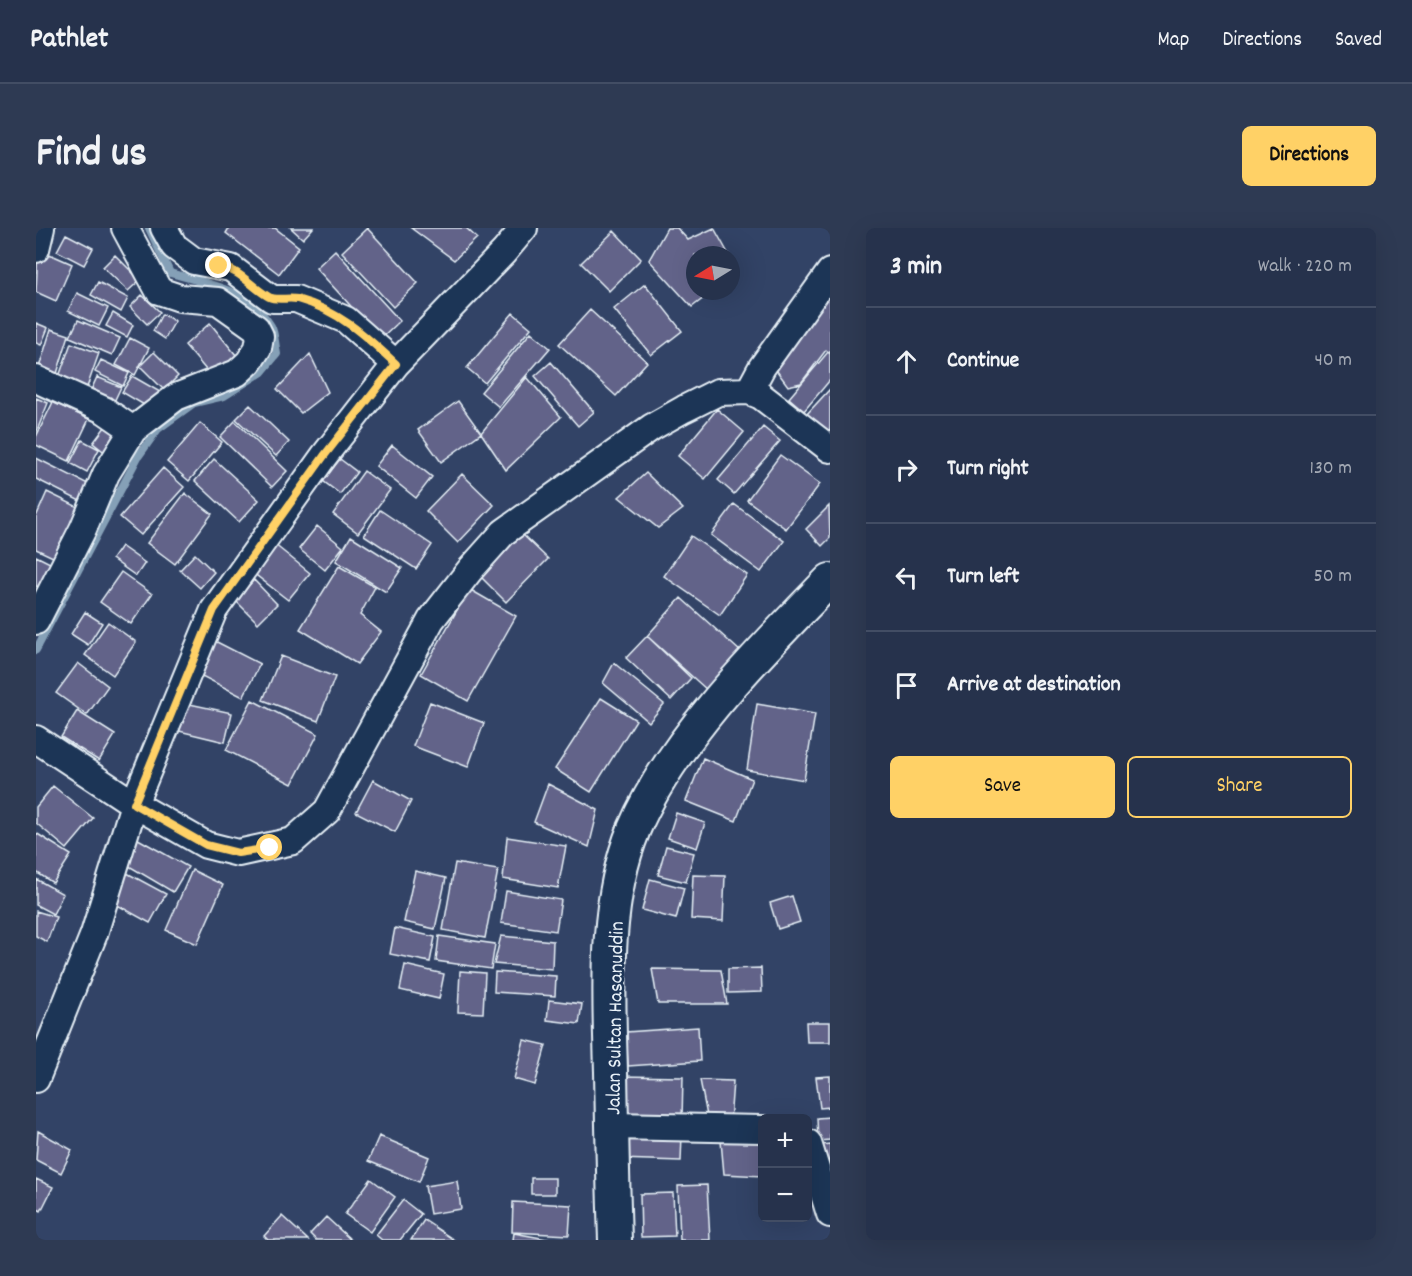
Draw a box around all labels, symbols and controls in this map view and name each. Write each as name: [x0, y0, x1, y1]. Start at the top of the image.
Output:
text: Pathlet: [30, 21, 108, 61]
text: Map: [1158, 26, 1189, 56]
text: Directions: [1222, 26, 1302, 56]
text: Saved: [1335, 26, 1382, 56]
text: Find us: [36, 126, 147, 186]
button: Directions: [1242, 126, 1376, 186]
north arrow: [686, 246, 740, 300]
text: 3 min: [890, 249, 942, 286]
route end: [205, 252, 231, 278]
text: Walk · 220 m: [1258, 253, 1352, 281]
icon: ahead: [890, 345, 923, 378]
text: Continue: [947, 346, 1019, 377]
text: 40 m: [1314, 347, 1352, 375]
icon: right: [890, 453, 923, 486]
text: Turn right: [947, 454, 1029, 485]
text: 130 m: [1310, 455, 1352, 483]
icon: left: [890, 561, 923, 594]
text: Turn left: [947, 562, 1019, 593]
text: 50 m: [1314, 563, 1352, 591]
icon: arrive: [890, 669, 923, 702]
text: Arrive at destination: [947, 670, 1121, 701]
button: Save: [890, 756, 1115, 818]
button: Share: [1127, 756, 1352, 818]
route start: [256, 834, 282, 860]
street label: Jalan Sultan Hasanuddin: [600, 921, 634, 1115]
map controls: [758, 1114, 812, 1222]
button: +: [758, 1114, 812, 1168]
button: −: [758, 1168, 812, 1222]

